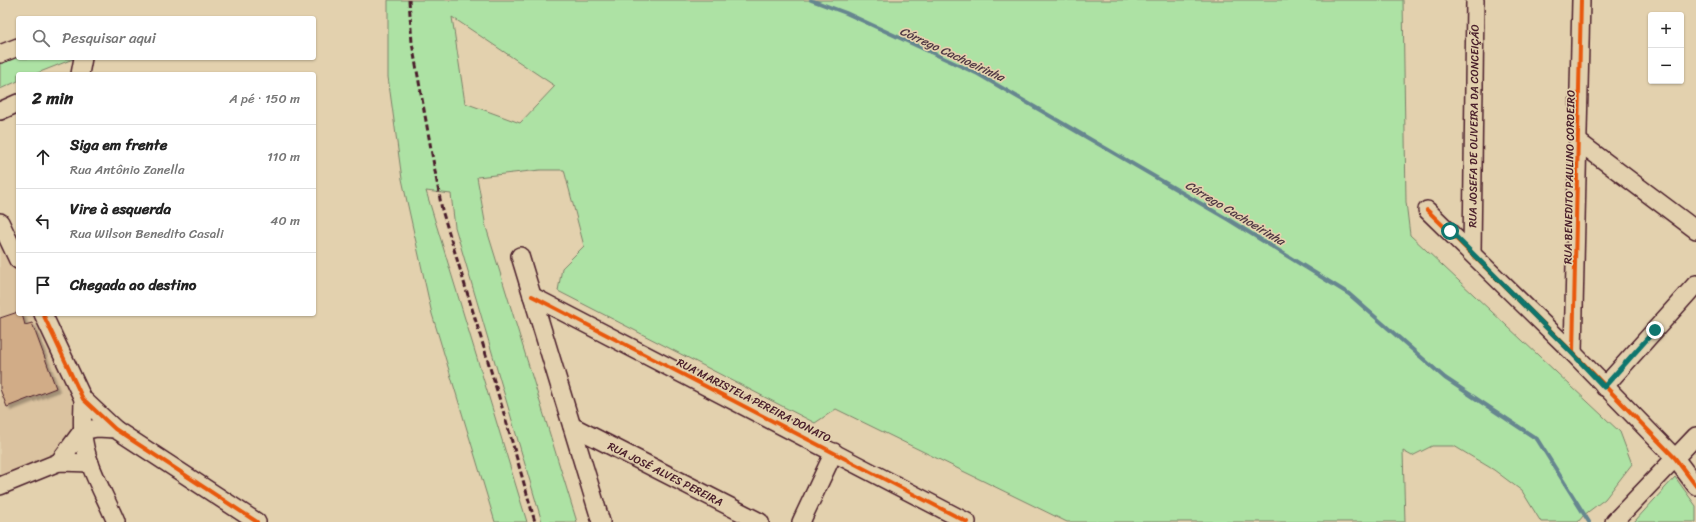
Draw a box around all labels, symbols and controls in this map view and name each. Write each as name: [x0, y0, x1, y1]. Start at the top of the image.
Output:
map controls: [1648, 12, 1684, 84]
button: +: [1648, 12, 1684, 48]
search box: [16, 16, 316, 60]
water label: Córrego Cachoeirinha: [896, 20, 1010, 89]
street label: RUA JOSEFA DE OLIVEIRA DA CONCEIÇÃO: [1463, 24, 1485, 228]
text: Pesquisar aqui: [62, 25, 156, 51]
icon: search: [30, 27, 52, 49]
button: −: [1648, 48, 1684, 84]
text: 2 min: [32, 83, 73, 113]
text: A pé · 150 m: [229, 87, 300, 110]
street label: RUA BENEDITO PAULINO CORDEIRO: [1558, 90, 1581, 264]
text: Siga em frente: [70, 132, 167, 158]
text: 110 m: [267, 145, 300, 168]
icon: ahead: [32, 146, 54, 168]
text: Rua Antônio Zanella: [70, 158, 184, 181]
water label: Córrego Cachoeirinha: [1181, 174, 1291, 253]
text: Vire à esquerda: [70, 196, 171, 222]
text: 40 m: [270, 209, 300, 232]
icon: left: [32, 210, 54, 232]
text: Rua Wilson Benedito Casali: [70, 222, 224, 245]
route start: [1441, 222, 1459, 240]
text: Chegada ao destino: [70, 272, 196, 298]
icon: arrive: [32, 274, 54, 296]
route end: [1646, 321, 1664, 339]
street label: RUA MARISTELA PEREIRA DONATO: [673, 353, 834, 448]
street label: RUA JOSÉ ALVES PEREIRA: [604, 437, 726, 512]

